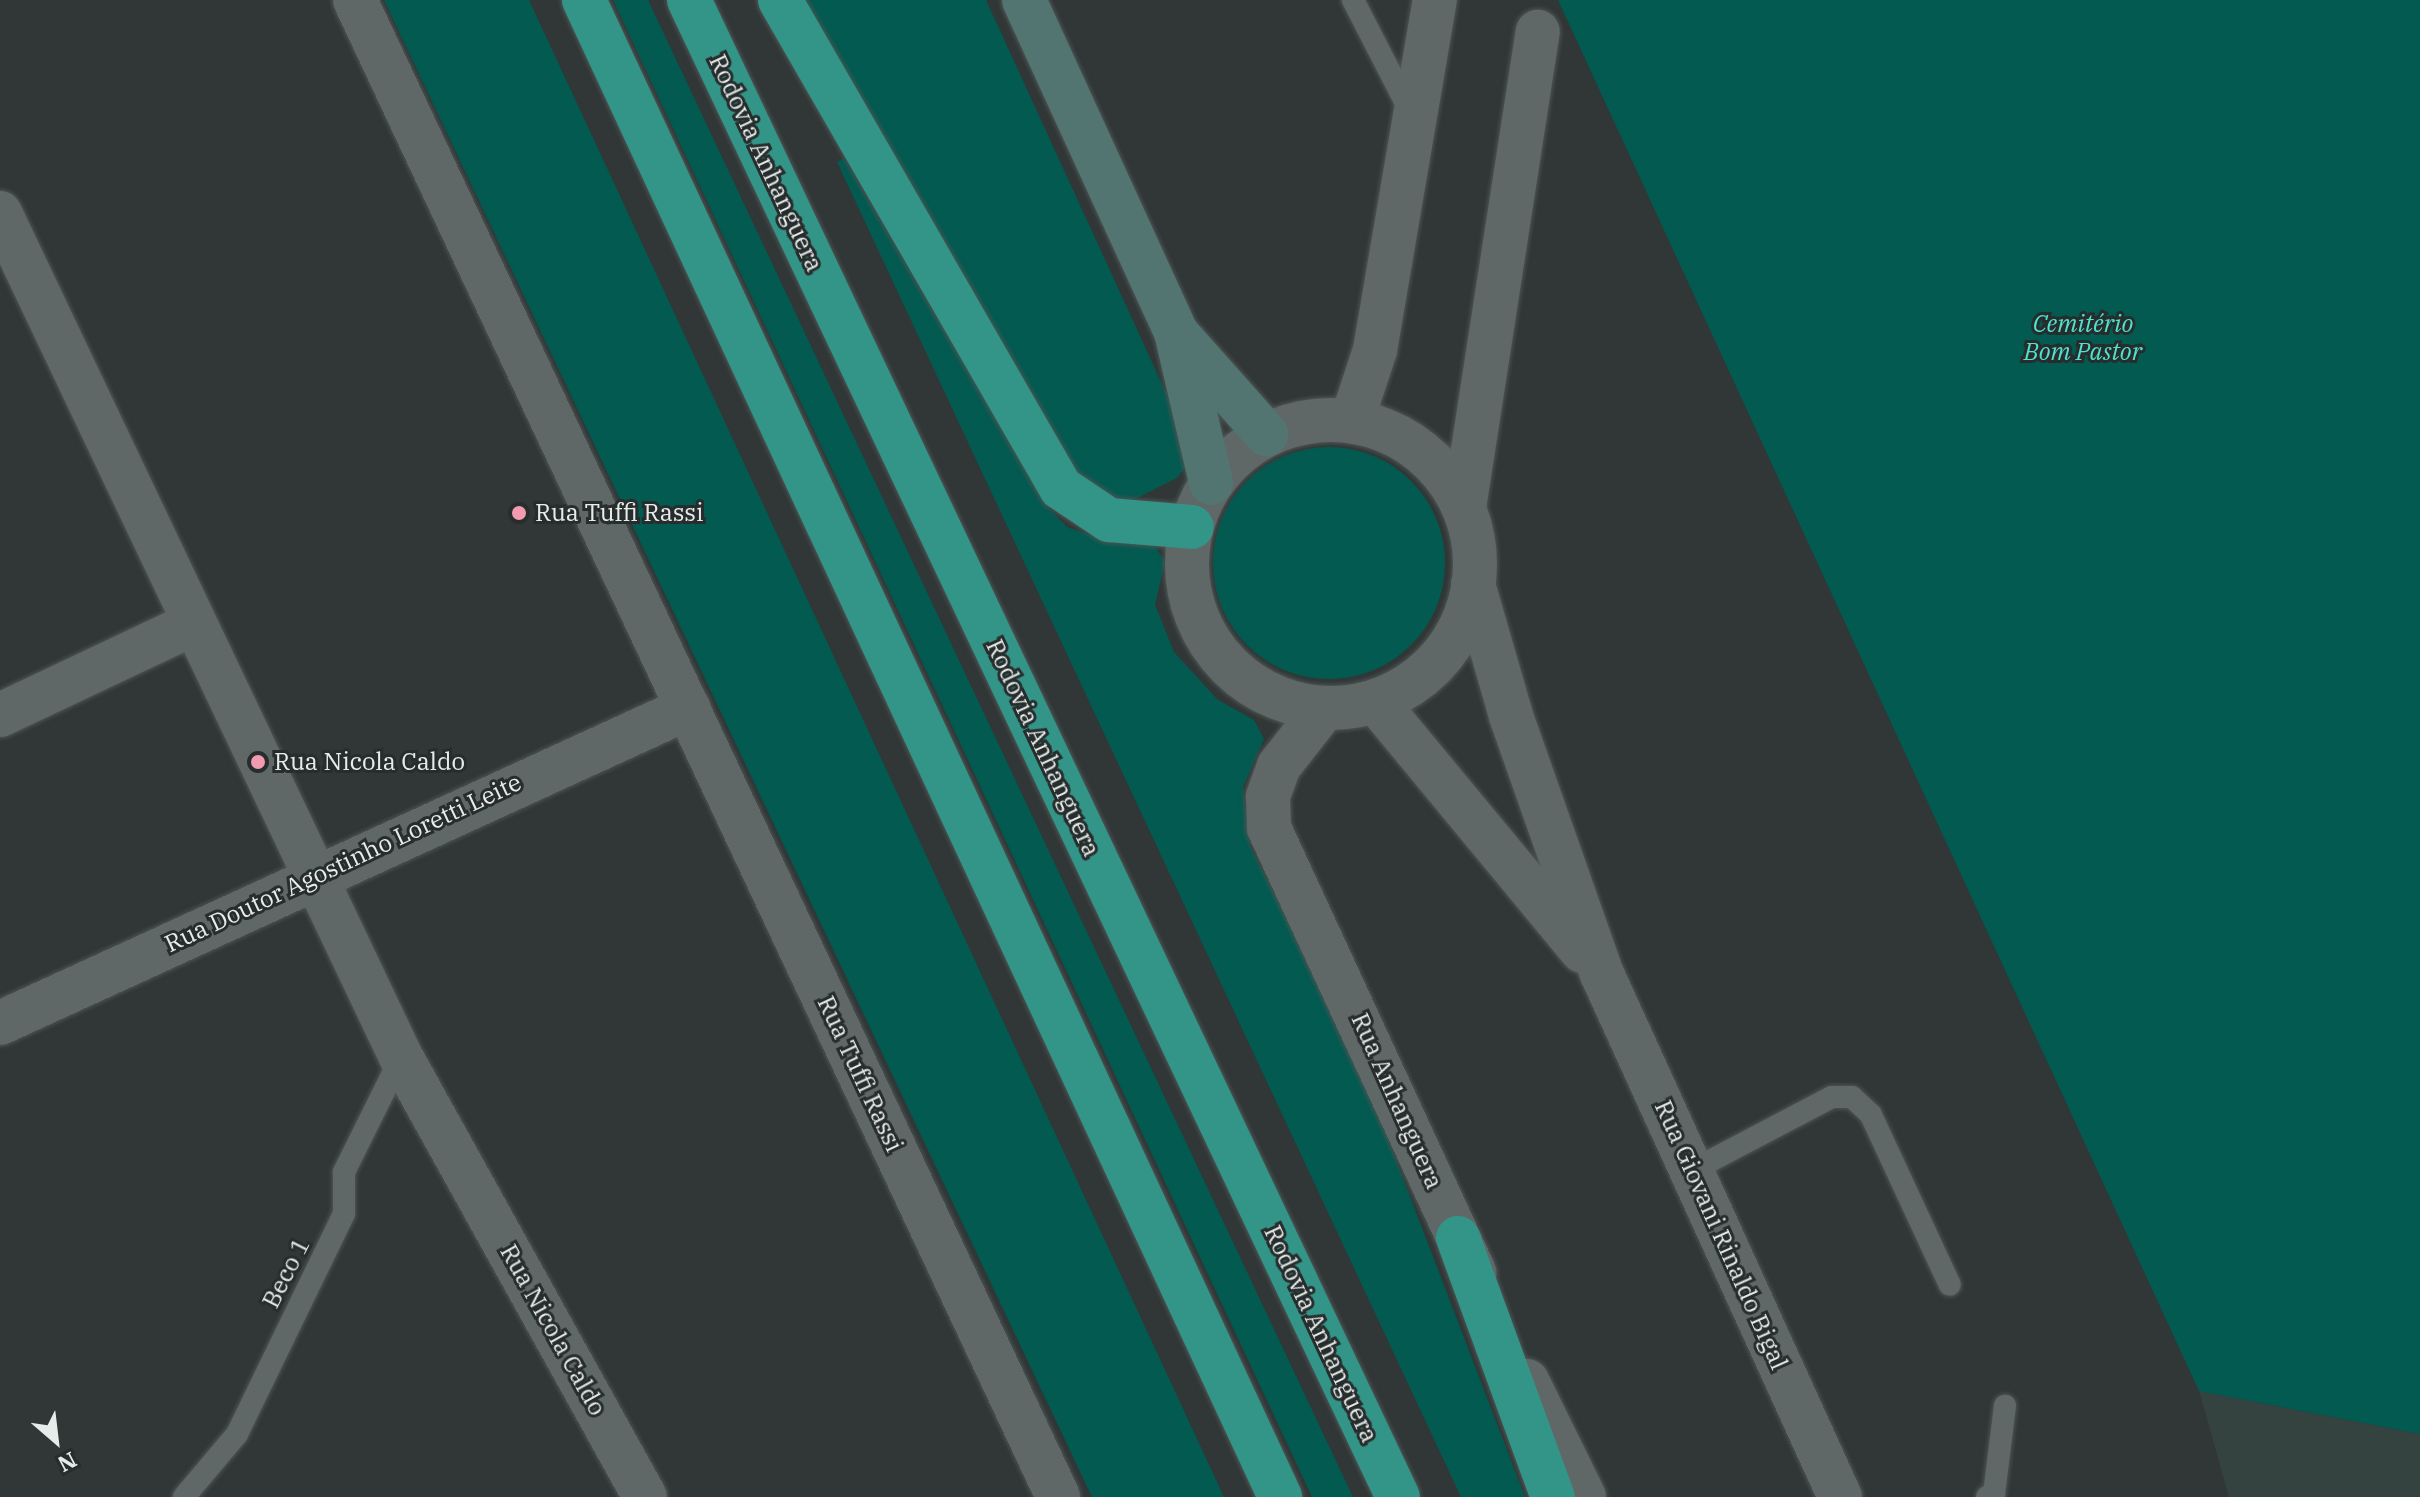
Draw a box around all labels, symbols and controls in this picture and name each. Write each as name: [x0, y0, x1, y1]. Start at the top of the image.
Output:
street label: Rodovia Anhanguera: [703, 50, 829, 276]
park label: Cemitério Bom Pastor: [2024, 310, 2142, 366]
place label: Rua Tuffi Rassi: [535, 499, 704, 527]
marker: Rua Tuffi Rassi: [510, 504, 528, 522]
street label: Rodovia Anhanguera: [980, 635, 1106, 861]
place label: Rua Nicola Caldo: [274, 748, 465, 776]
marker: Rua Nicola Caldo: [249, 753, 267, 771]
street label: Rua Doutor Agostinho Loretti Leite: [160, 768, 526, 958]
street label: Rua Tuffi Rassi: [811, 992, 909, 1156]
street label: Rua Anhanguera: [1345, 1009, 1449, 1193]
street label: Rua Giovani Rinaldo Bigal: [1649, 1096, 1793, 1374]
street label: Rodovia Anhanguera: [1258, 1221, 1384, 1447]
street label: Beco 1: [256, 1233, 316, 1313]
street label: Rua Nicola Caldo: [494, 1239, 612, 1421]
north arrow: [16, 1401, 96, 1481]
text: N: [53, 1446, 82, 1480]

